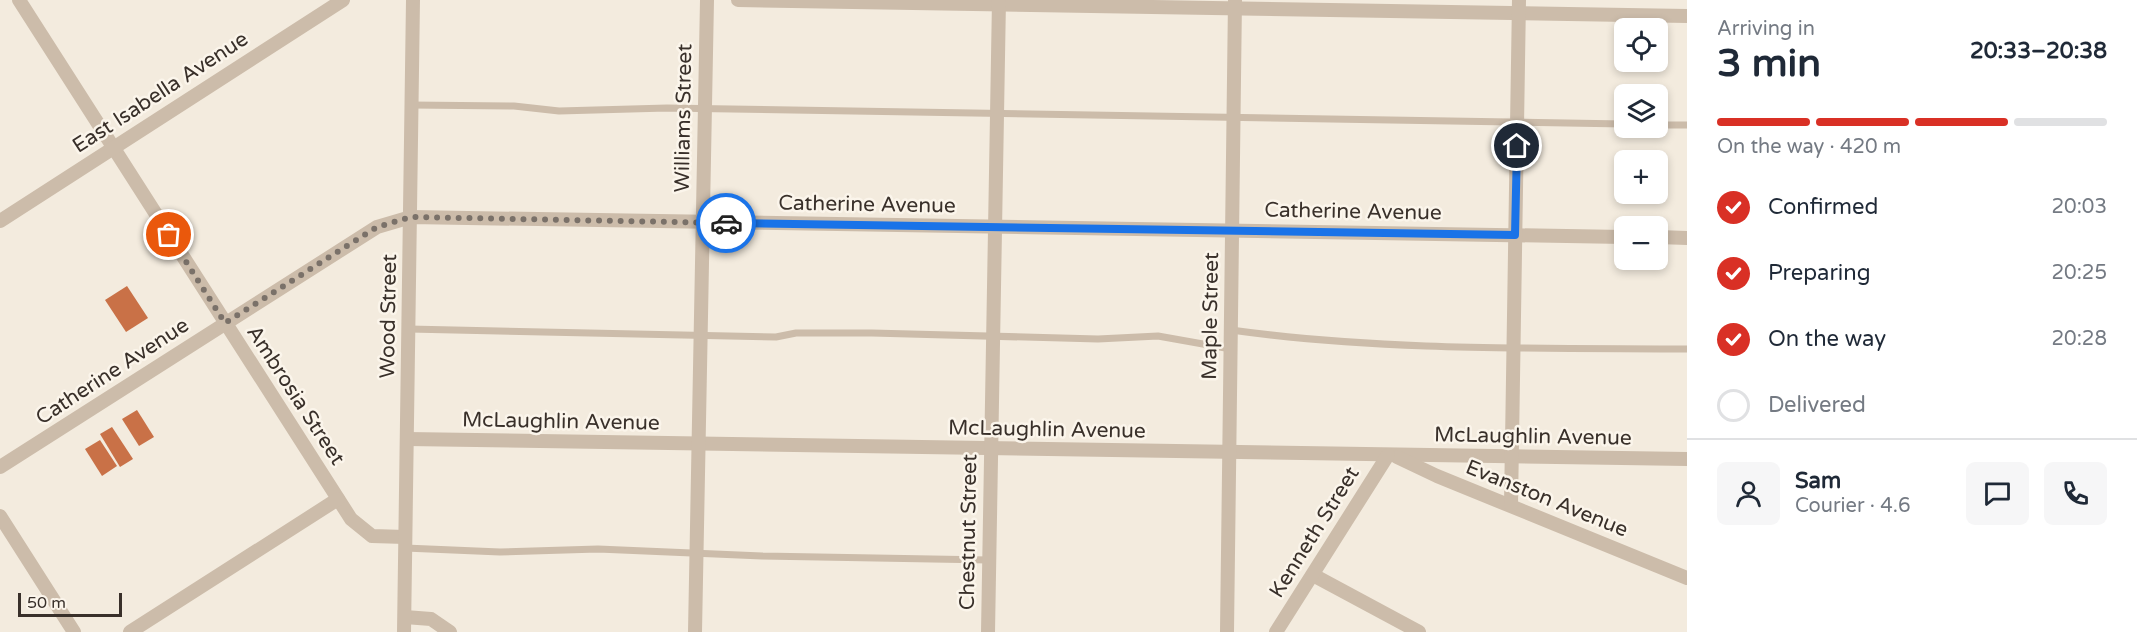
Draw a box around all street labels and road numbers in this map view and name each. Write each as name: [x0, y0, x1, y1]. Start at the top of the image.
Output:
street label: East Isabella Avenue: [68, 26, 253, 159]
street label: Williams Street: [670, 44, 697, 193]
street label: Catherine Avenue: [778, 190, 956, 219]
street label: Catherine Avenue: [1264, 197, 1442, 226]
street label: Maple Street: [1197, 252, 1224, 380]
street label: Wood Street: [375, 254, 402, 378]
street label: Catherine Avenue: [31, 313, 194, 430]
street label: Ambrosia Street: [241, 321, 350, 470]
street label: McLaughlin Avenue: [462, 407, 660, 436]
street label: McLaughlin Avenue: [948, 415, 1146, 444]
street label: McLaughlin Avenue: [1434, 422, 1632, 451]
street label: Chestnut Street: [955, 454, 982, 610]
street label: Evanston Avenue: [1462, 455, 1632, 542]
street label: Kenneth Street: [1264, 462, 1365, 602]

